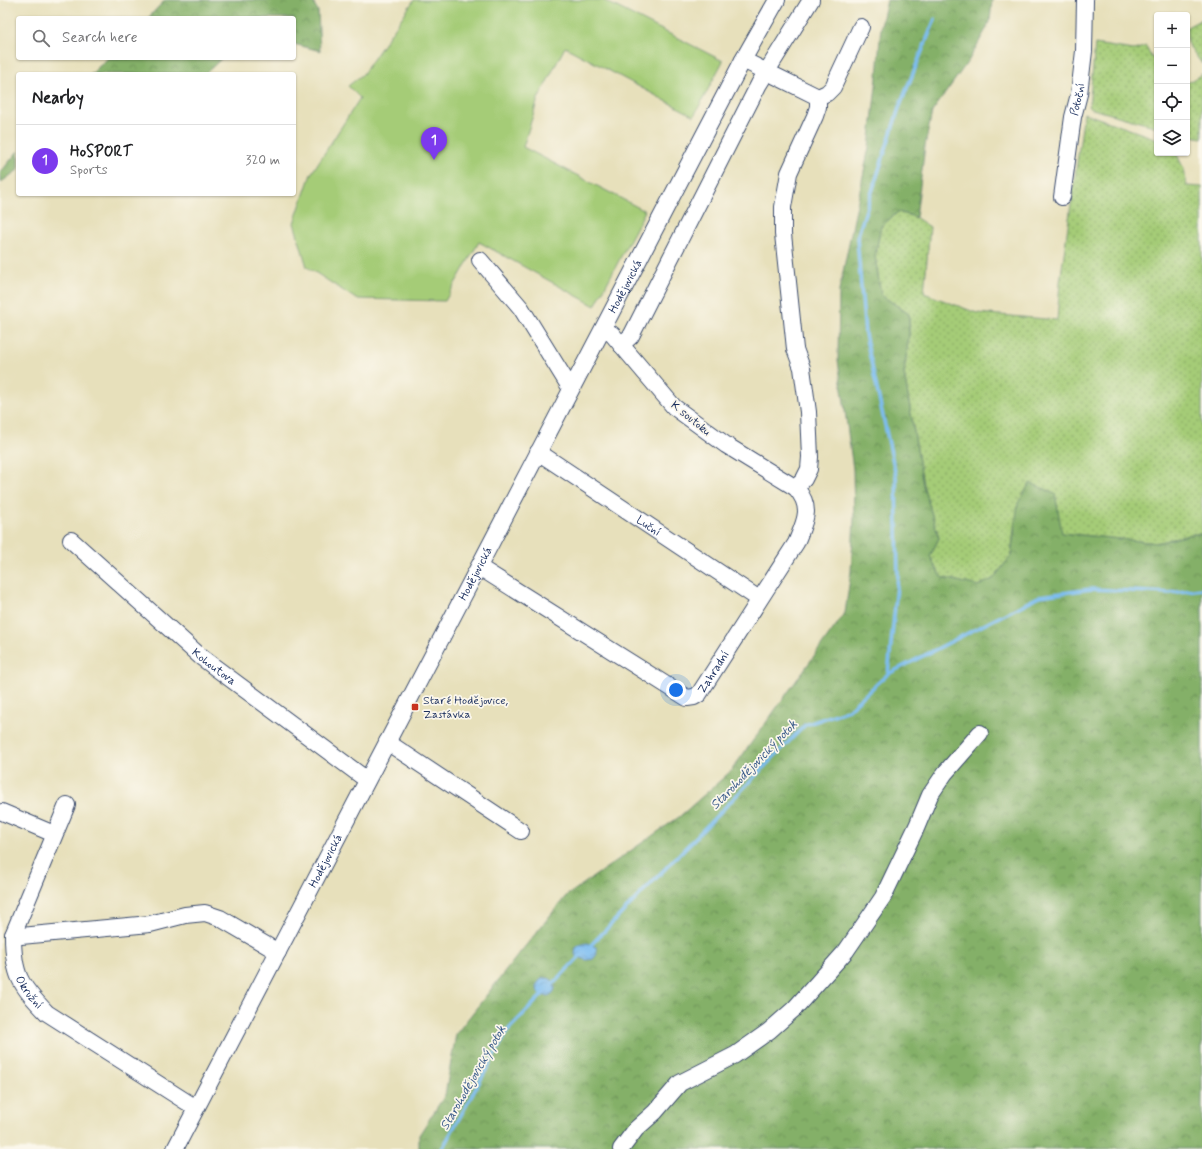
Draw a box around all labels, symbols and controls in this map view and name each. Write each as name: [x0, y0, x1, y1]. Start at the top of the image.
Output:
map controls: [1154, 12, 1190, 156]
button: +: [1154, 12, 1190, 48]
search box: [16, 16, 296, 60]
icon: search: [30, 27, 52, 49]
text: Search here: [62, 28, 138, 48]
button: −: [1154, 48, 1190, 84]
street label: Potoční: [1067, 82, 1089, 118]
button: locate: [1154, 84, 1190, 120]
text: Nearby: [32, 87, 84, 109]
button: layers: [1154, 120, 1190, 156]
pin: 1: [421, 127, 447, 160]
text: HoSPORT: [70, 142, 132, 162]
text: 1: [42, 152, 48, 169]
text: 320 m: [246, 152, 280, 169]
text: Sports: [70, 162, 108, 179]
street label: Hodějovická: [605, 257, 647, 316]
street label: K soutoku: [667, 398, 714, 440]
street label: Luční: [633, 512, 664, 541]
street label: Hodějovická: [455, 544, 497, 604]
street label: Kohoutova: [188, 645, 239, 689]
street label: Zahradní: [694, 648, 734, 697]
your location: [666, 680, 686, 700]
place label: Staré Hodějovice, Zastávka: [423, 693, 509, 723]
marker: Staré Hodějovice, Zastávka: [410, 702, 420, 712]
water label: Starohodějovický potok: [707, 716, 802, 813]
street label: Hodějovická: [306, 831, 347, 891]
street label: Okružní: [11, 973, 46, 1013]
water label: Starohodějovický potok: [436, 1022, 510, 1133]

